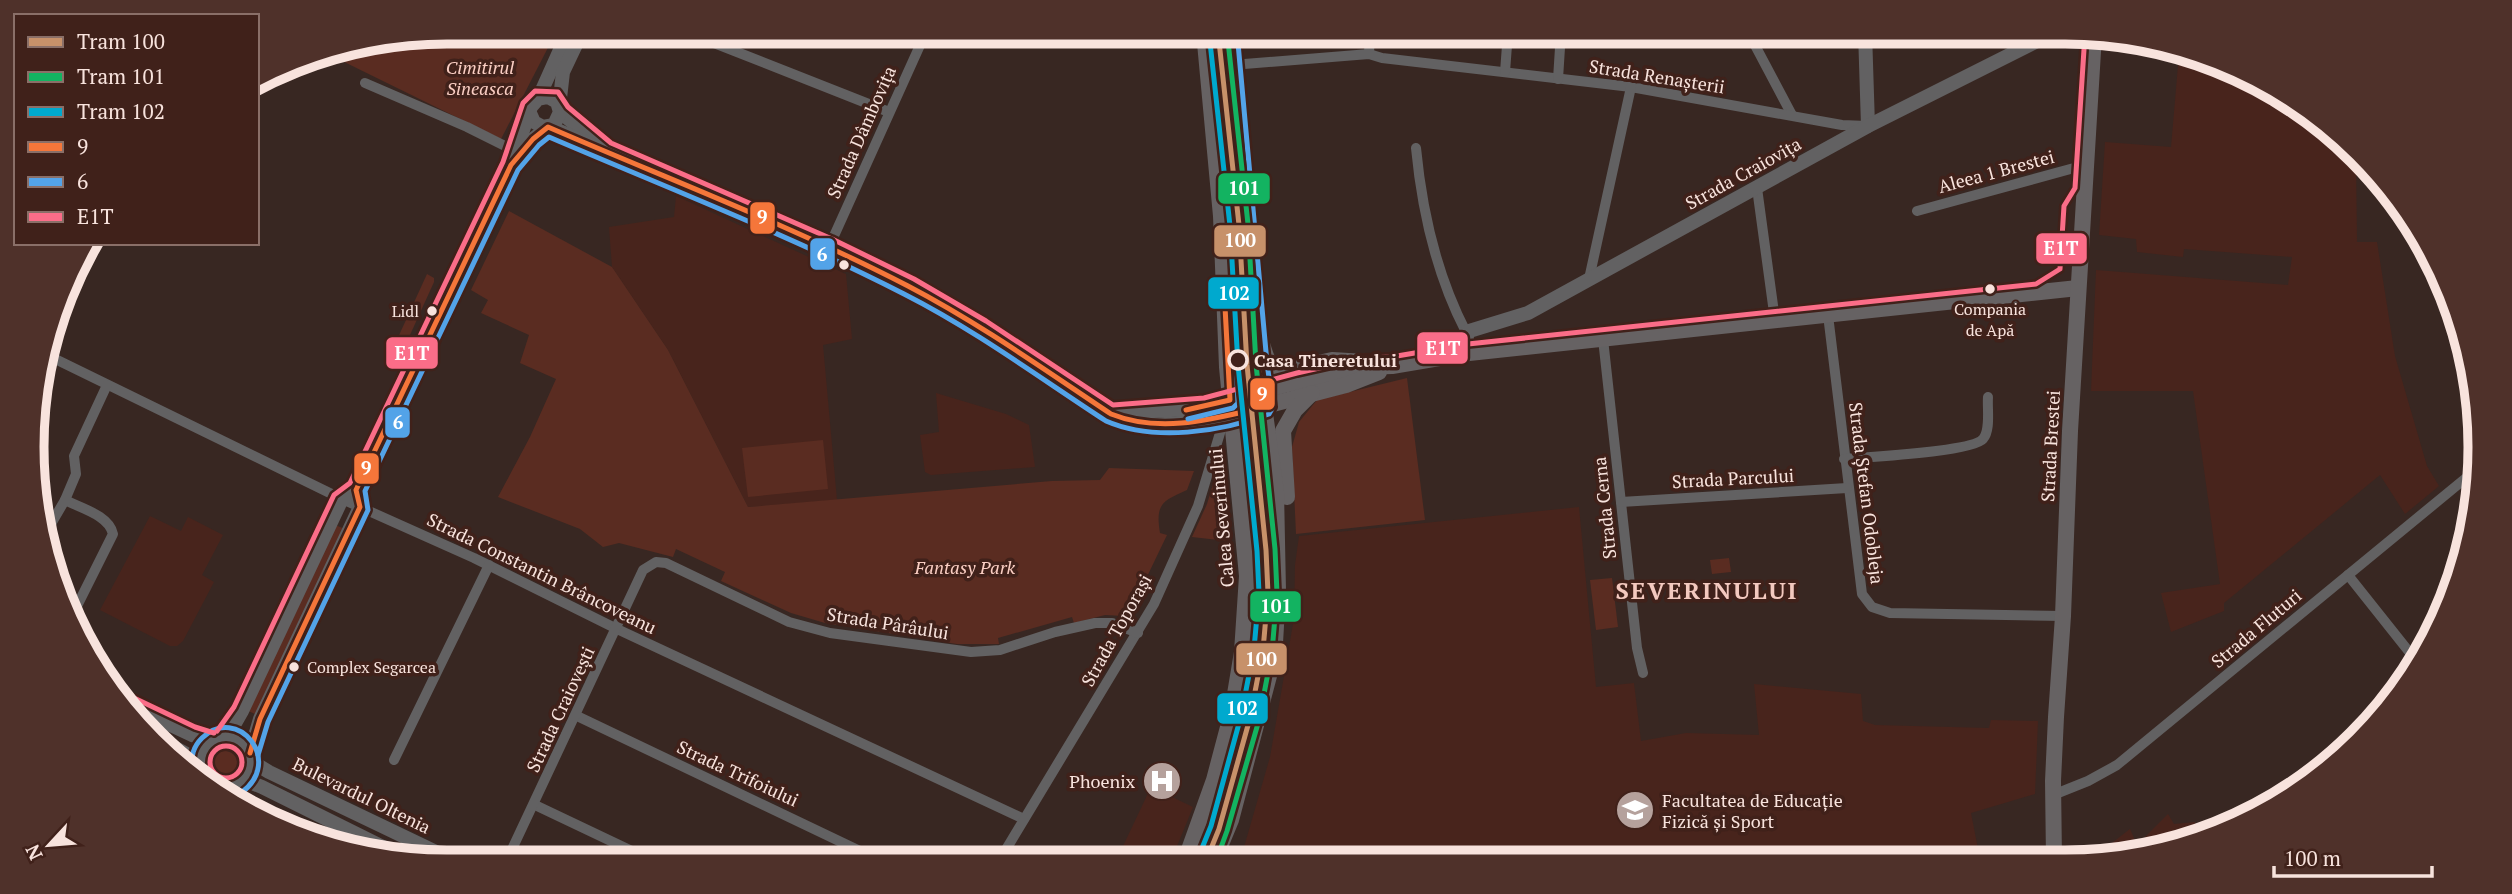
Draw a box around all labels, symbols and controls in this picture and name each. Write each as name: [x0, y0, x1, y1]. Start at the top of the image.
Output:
legend: [14, 14, 259, 245]
text: Tram 100: [77, 27, 165, 55]
street label: Strada Renașterii: [1587, 53, 1727, 99]
park label: Cimitirul Sineasca: [446, 55, 514, 100]
text: Tram 101: [77, 62, 165, 90]
street label: Strada Dâmbovița: [821, 62, 901, 202]
text: Tram 102: [77, 97, 165, 125]
street label: Strada Craiovița: [1681, 131, 1805, 215]
text: 9: [77, 132, 88, 160]
street label: Aleea 1 Brestei: [1935, 144, 2057, 198]
text: 6: [77, 167, 88, 195]
line badge: 101: [1217, 172, 1271, 205]
text: 101: [1228, 175, 1260, 200]
line badge: 9: [749, 201, 776, 235]
text: E1T: [77, 202, 113, 230]
text: 9: [757, 204, 768, 229]
line badge: 100: [1213, 224, 1267, 258]
text: 100: [1224, 227, 1256, 252]
line badge: E1T: [2035, 232, 2088, 265]
text: E1T: [2044, 235, 2079, 260]
line badge: 6: [809, 237, 836, 271]
text: 6: [817, 241, 828, 266]
unlabelled marker: [837, 258, 851, 272]
line badge: 102: [1207, 276, 1260, 310]
text: 102: [1218, 280, 1250, 305]
marker: Compania de Apă: [1983, 282, 1997, 296]
place label: Compania de Apă: [1954, 298, 2026, 341]
place label: Lidl: [392, 300, 419, 322]
marker: Lidl: [425, 304, 439, 318]
line badge: E1T: [1416, 331, 1469, 365]
text: E1T: [1426, 335, 1461, 360]
line badge: E1T: [385, 336, 439, 370]
text: E1T: [395, 340, 430, 365]
place label: Casa Tineretului: [1254, 348, 1397, 372]
marker: Casa Tineretului: [1228, 350, 1248, 370]
line badge: 9: [1249, 377, 1276, 411]
text: 9: [1257, 381, 1268, 406]
street label: Strada Brestei: [2035, 390, 2065, 502]
street label: Strada Ștefan Odobleja: [1844, 401, 1890, 585]
line badge: 6: [384, 406, 411, 439]
text: 6: [393, 409, 404, 434]
street label: Calea Severinului: [1203, 448, 1239, 588]
line badge: 9: [353, 452, 380, 485]
text: 9: [361, 455, 372, 480]
street label: Strada Cerna: [1587, 456, 1621, 560]
street label: Strada Parcului: [1671, 463, 1795, 493]
street label: Strada Constantin Brâncoveanu: [423, 507, 661, 639]
park label: Fantasy Park: [914, 555, 1016, 579]
street label: Strada Toporași: [1075, 569, 1157, 691]
district label: SEVERINULUI: [1615, 574, 1799, 606]
street label: Strada Fluturi: [2206, 583, 2306, 673]
line badge: 101: [1249, 590, 1302, 623]
text: 101: [1260, 593, 1292, 618]
street label: Strada Pârâului: [825, 602, 951, 644]
street label: Strada Craiovești: [520, 642, 600, 776]
line badge: 100: [1235, 642, 1288, 676]
text: 100: [1245, 646, 1277, 671]
place label: Complex Segarcea: [307, 656, 436, 678]
marker: Complex Segarcea: [287, 660, 301, 674]
line badge: 102: [1216, 692, 1269, 725]
text: 102: [1226, 695, 1258, 720]
street label: Strada Trifoiului: [673, 734, 803, 812]
street label: Bulevardul Oltenia: [289, 751, 435, 839]
hospital icon: Phoenix: [1141, 760, 1183, 802]
place label: Phoenix: [1069, 769, 1136, 793]
place label: Facultatea de Educație Fizică și Sport: [1662, 788, 1843, 833]
school or university icon: Facultatea de Educație Fizică și Sport: [1614, 789, 1656, 831]
north arrow: [14, 810, 84, 880]
scale bar: [2274, 834, 2432, 878]
text: N: [19, 840, 48, 865]
text: 100 m: [2284, 844, 2341, 872]

